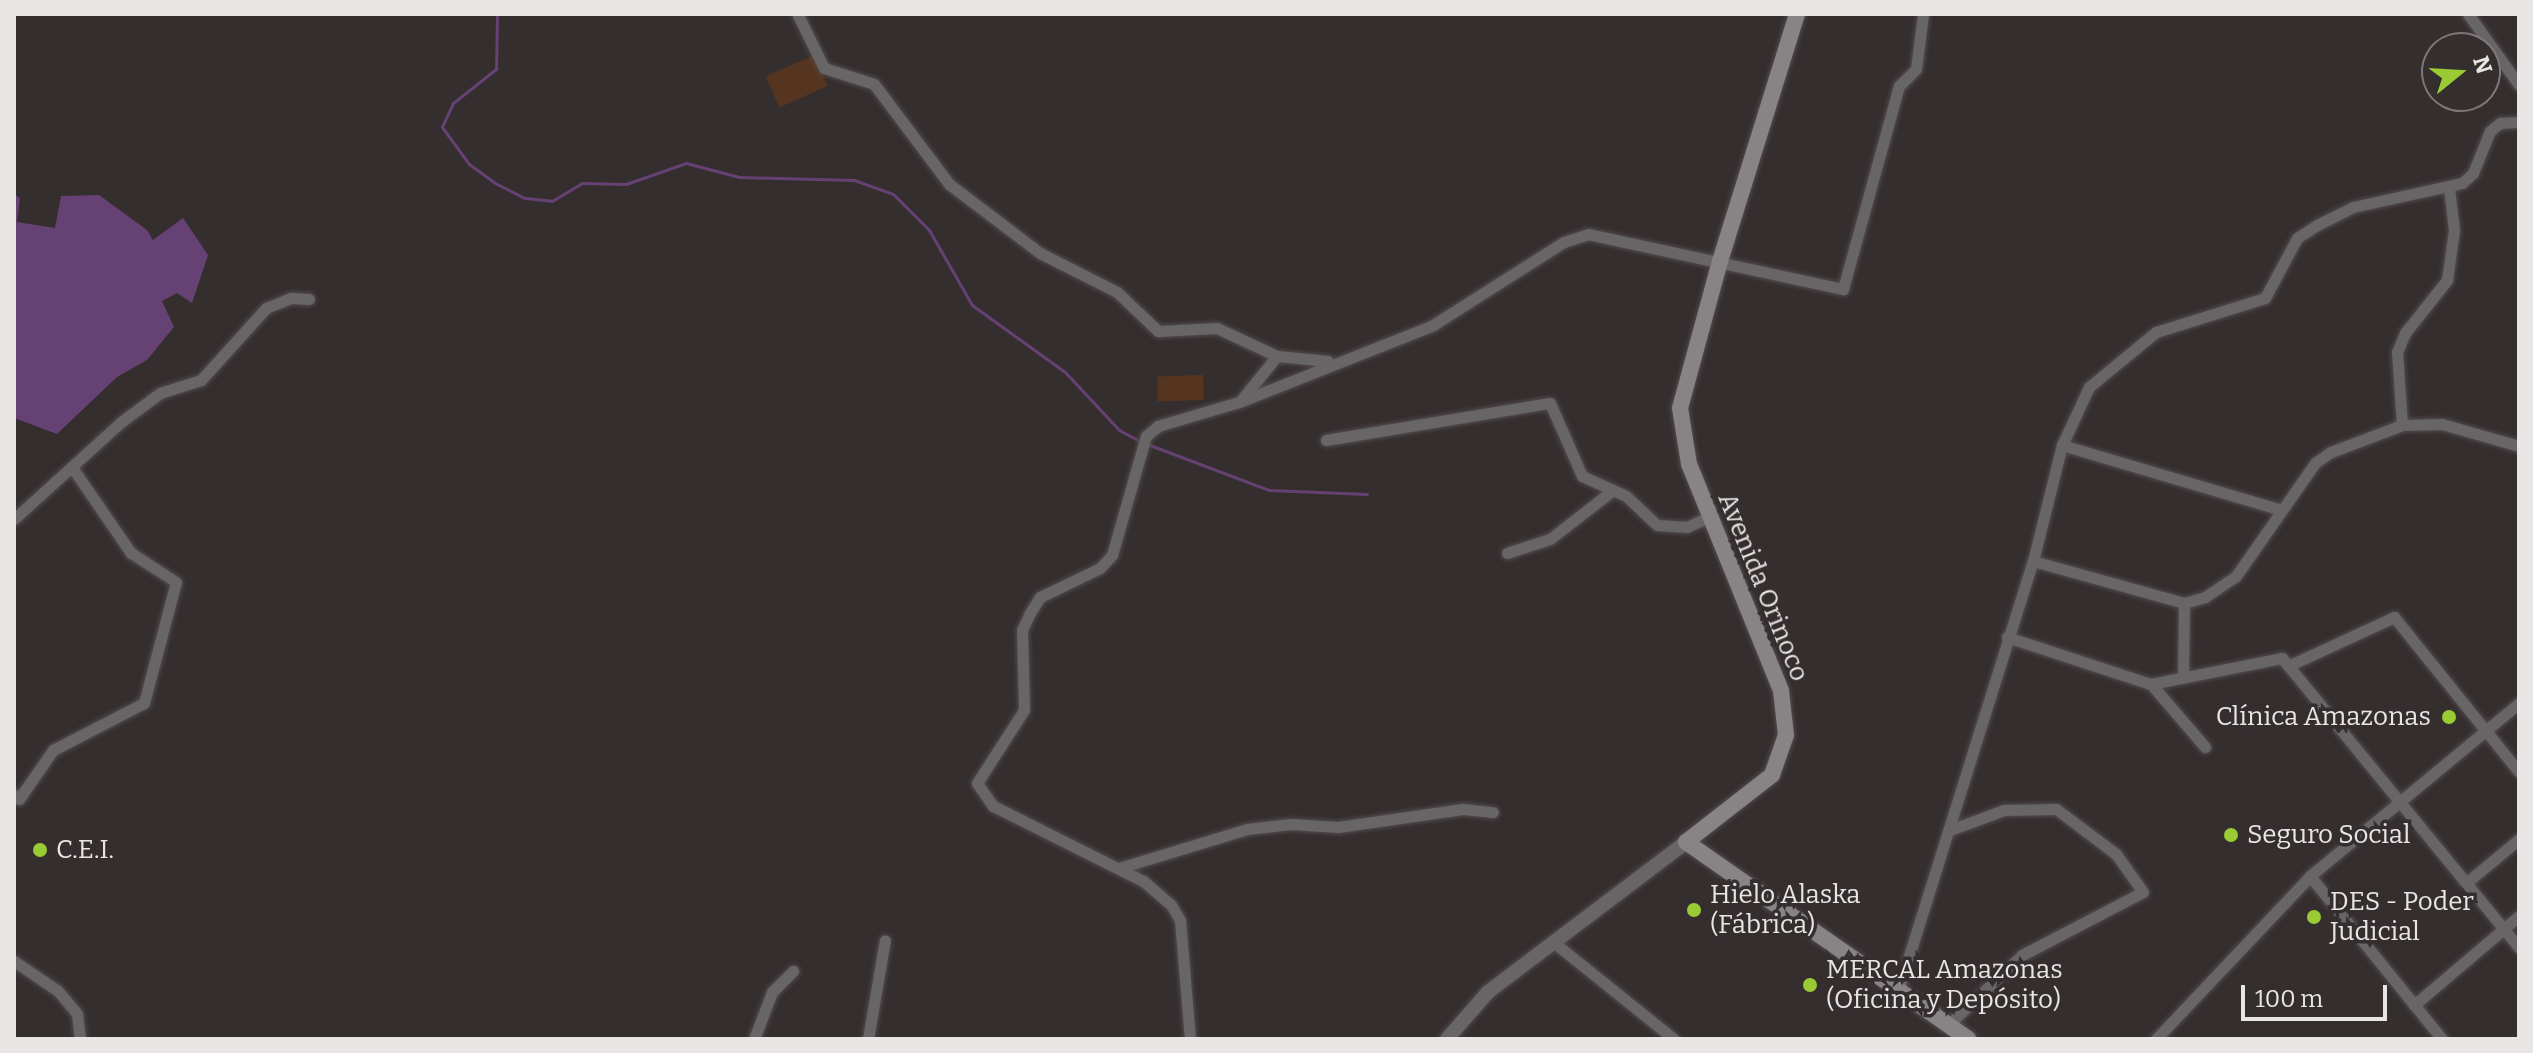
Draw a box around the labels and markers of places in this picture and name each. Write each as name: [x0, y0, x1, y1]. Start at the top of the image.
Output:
place label: Clínica Amazonas: [2216, 701, 2431, 733]
marker: Clínica Amazonas: [2438, 706, 2460, 728]
place label: Seguro Social: [2247, 819, 2410, 851]
marker: Seguro Social: [2222, 826, 2240, 844]
place label: C.E.I.: [56, 834, 114, 866]
marker: C.E.I.: [31, 841, 49, 859]
place label: Hielo Alaska (Fábrica): [1710, 879, 1860, 940]
place label: DES - Poder Judicial: [2330, 886, 2474, 948]
marker: Hielo Alaska (Fábrica): [1685, 901, 1703, 919]
marker: DES - Poder Judicial: [2305, 908, 2323, 926]
place label: MERCAL Amazonas (Oficina y Depósito): [1826, 954, 2063, 1016]
marker: MERCAL Amazonas (Oficina y Depósito): [1801, 976, 1819, 994]

